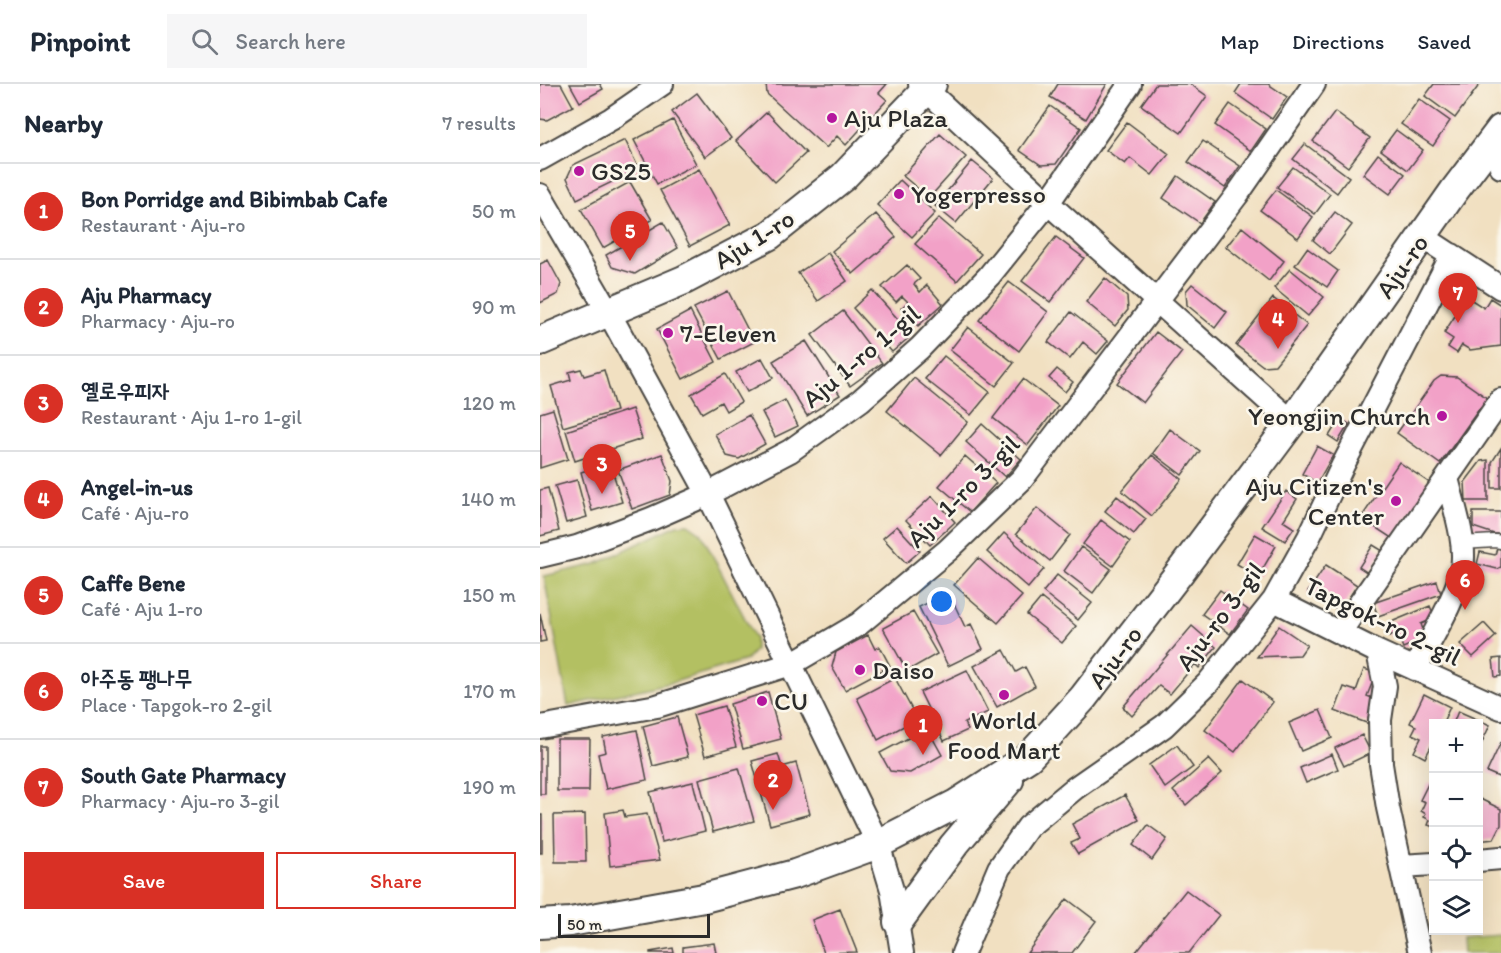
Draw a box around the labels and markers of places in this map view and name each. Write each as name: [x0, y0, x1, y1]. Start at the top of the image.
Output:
place label: Aju Plaza: [844, 102, 948, 134]
marker: Aju Plaza: [825, 111, 839, 125]
place label: GS25: [591, 155, 651, 187]
marker: GS25: [572, 164, 586, 178]
place label: Yogerpresso: [911, 178, 1046, 210]
marker: Yogerpresso: [892, 187, 906, 201]
pin: 5: [610, 212, 650, 261]
pin: 7: [1438, 274, 1478, 323]
pin: 4: [1258, 300, 1298, 349]
place label: 7-Eleven: [680, 317, 777, 349]
marker: 7-Eleven: [661, 326, 675, 340]
place label: Yeongjin Church: [1248, 400, 1430, 432]
marker: Yeongjin Church: [1435, 409, 1449, 423]
pin: 3: [582, 444, 622, 494]
place label: Aju Citizen's Center: [1245, 470, 1385, 532]
marker: Aju Citizen's Center: [1389, 494, 1403, 508]
pin: 6: [1446, 560, 1484, 610]
place label: Daiso: [872, 654, 934, 686]
marker: Daiso: [853, 663, 867, 677]
place label: CU: [774, 685, 808, 717]
marker: World Food Mart: [997, 688, 1011, 702]
marker: CU: [755, 694, 769, 708]
place label: World Food Mart: [947, 704, 1061, 766]
pin: 1: [904, 706, 943, 755]
pin: 2: [754, 760, 792, 810]

